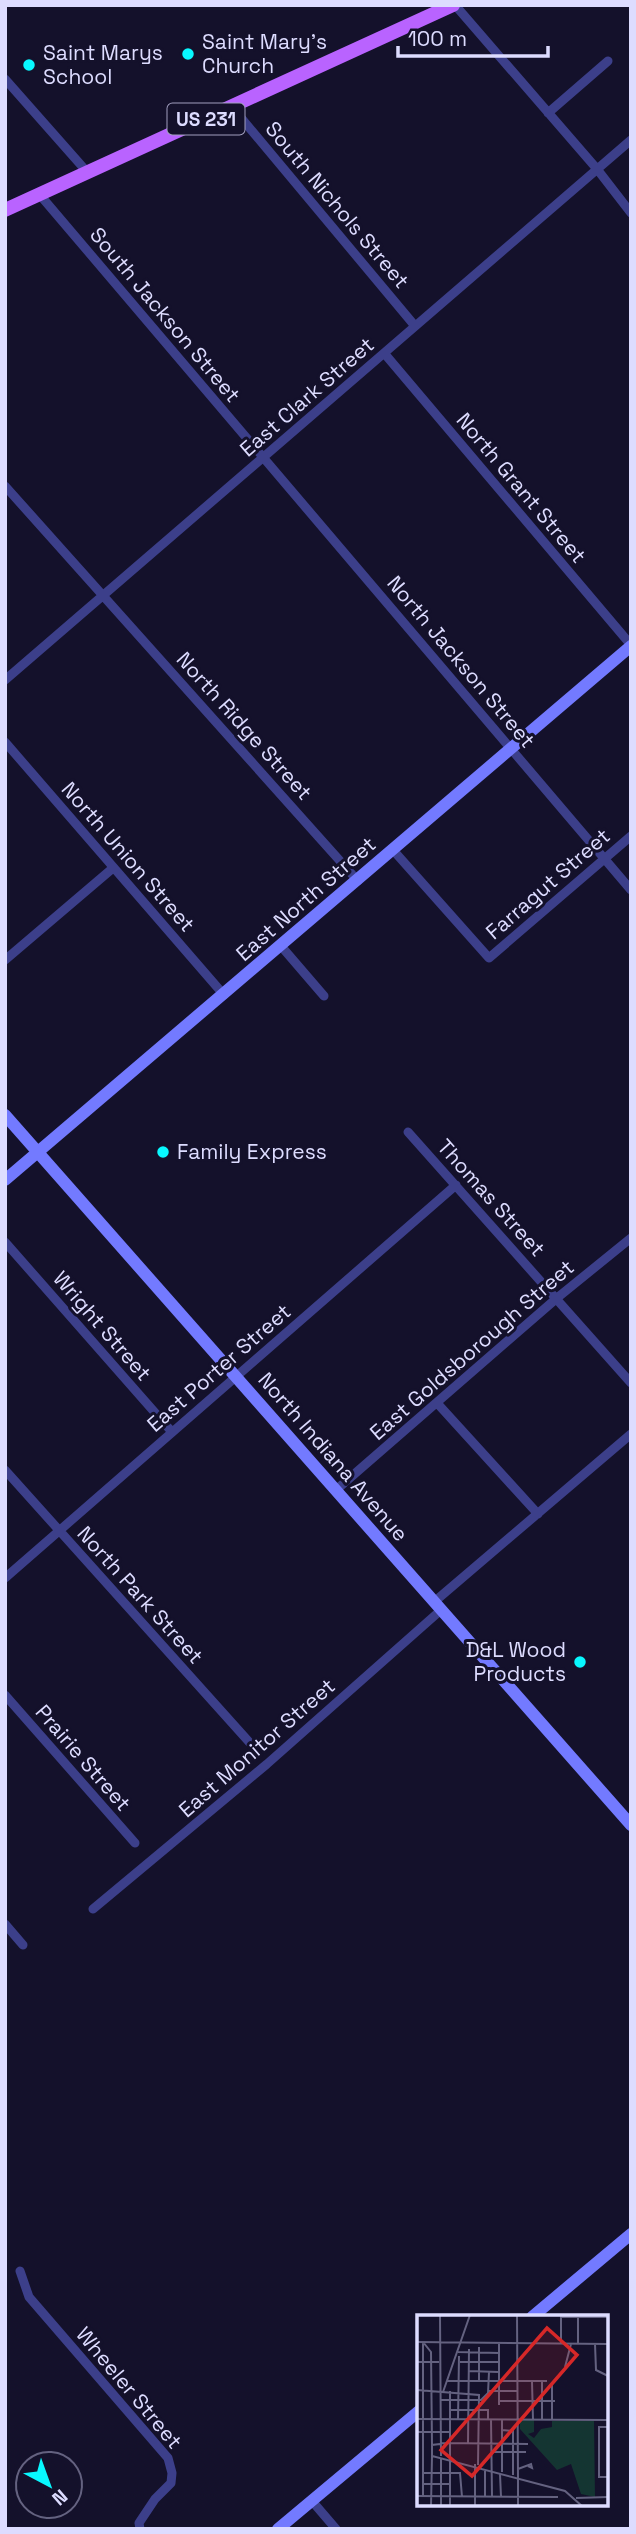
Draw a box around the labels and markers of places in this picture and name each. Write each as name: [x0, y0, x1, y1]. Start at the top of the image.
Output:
place label: Saint Mary's Church: [202, 28, 327, 79]
place label: Saint Marys School: [43, 39, 163, 90]
marker: Saint Mary's Church: [180, 46, 196, 62]
marker: Saint Marys School: [21, 57, 37, 73]
place label: Family Express: [177, 1138, 327, 1165]
marker: Family Express: [155, 1144, 171, 1160]
place label: D&L Wood Products: [466, 1636, 566, 1687]
marker: D&L Wood Products: [572, 1654, 588, 1670]

